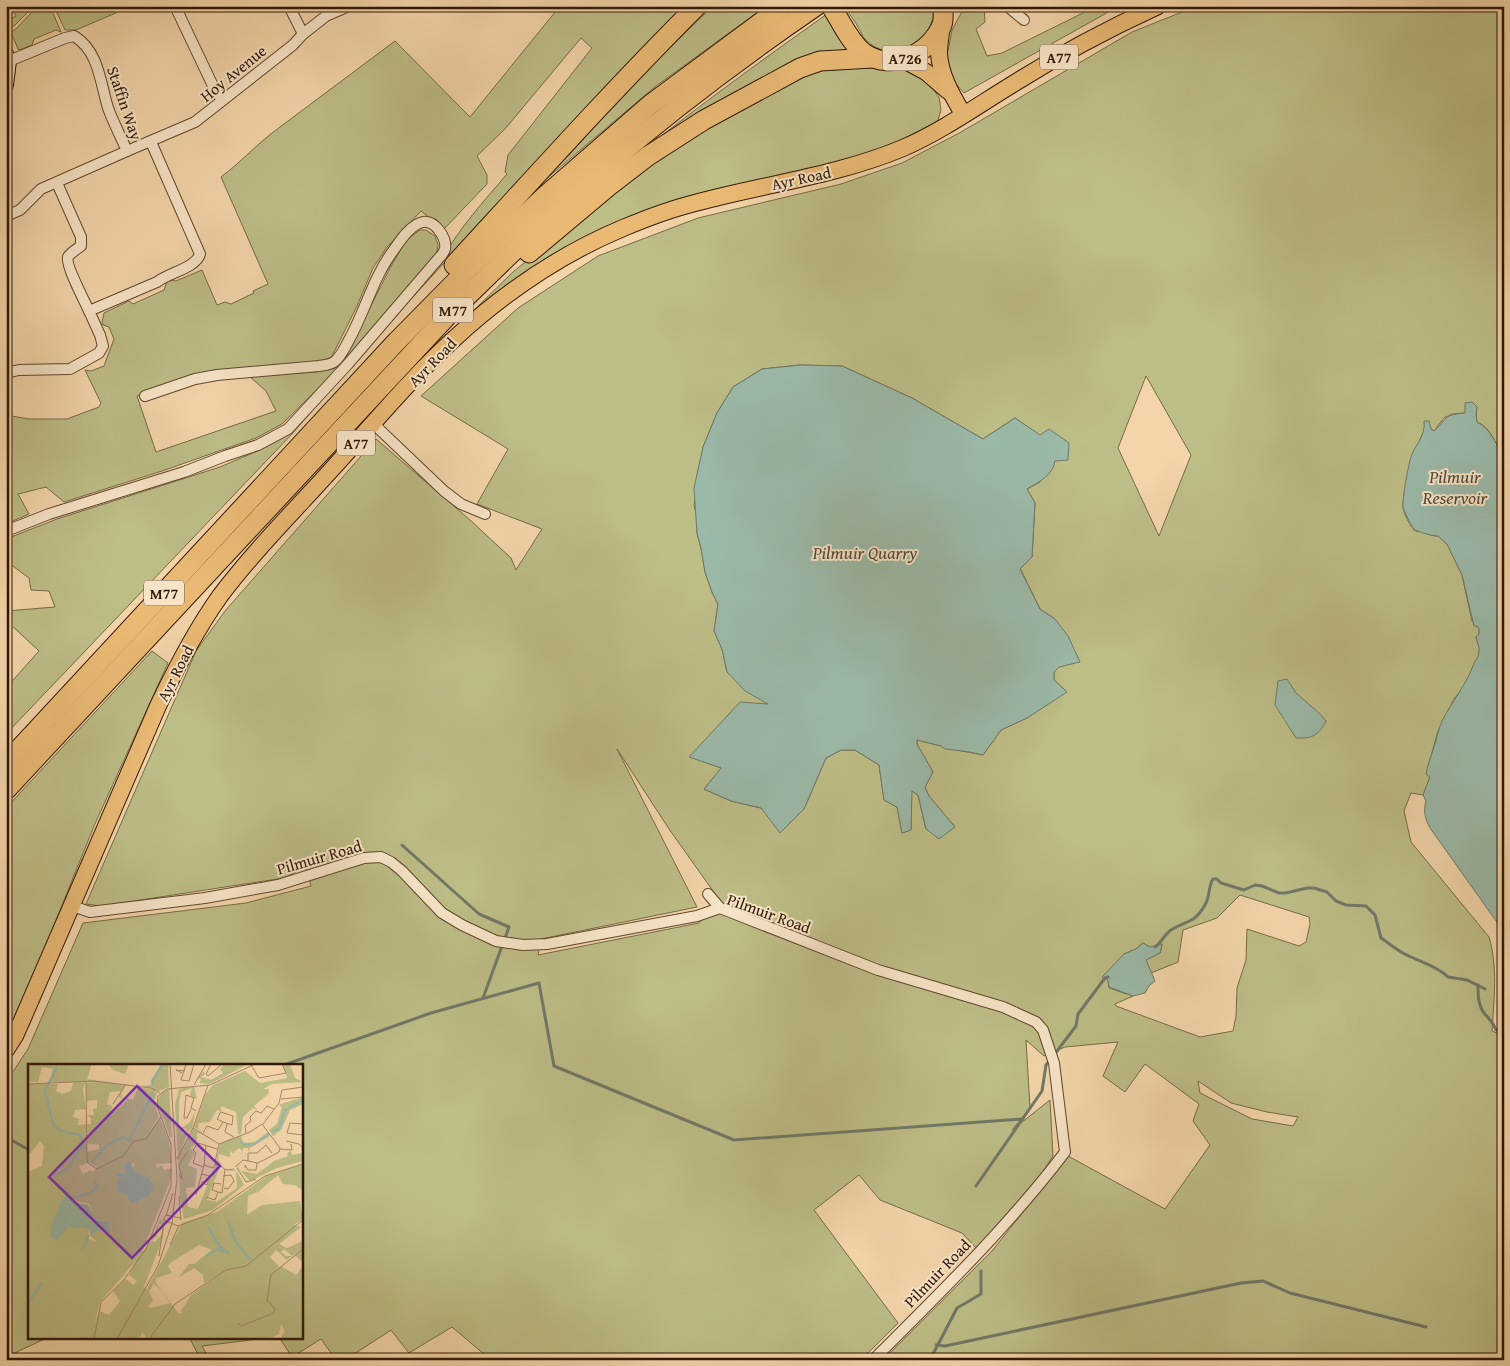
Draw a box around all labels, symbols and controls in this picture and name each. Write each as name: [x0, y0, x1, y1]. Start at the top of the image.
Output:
street label: Hoy Avenue: [195, 39, 271, 107]
road number: A77: [1040, 44, 1078, 70]
road number: A726: [882, 46, 928, 70]
street label: Staffin Way: [101, 63, 149, 143]
street label: Ayr Road: [769, 160, 834, 196]
road number: M77: [433, 298, 473, 322]
street label: Ayr Road: [402, 332, 462, 392]
road number: A77: [337, 430, 375, 456]
water label: Pilmuir Reservoir: [1422, 463, 1488, 511]
water label: Pilmuir Quarry: [812, 539, 918, 566]
road number: M77: [144, 580, 184, 606]
street label: Ayr Road: [151, 640, 200, 705]
street label: Pilmuir Road: [274, 833, 365, 881]
street label: Pilmuir Road: [724, 887, 815, 939]
inset map: [28, 1064, 302, 1338]
street label: Pilmuir Road: [898, 1233, 976, 1313]

